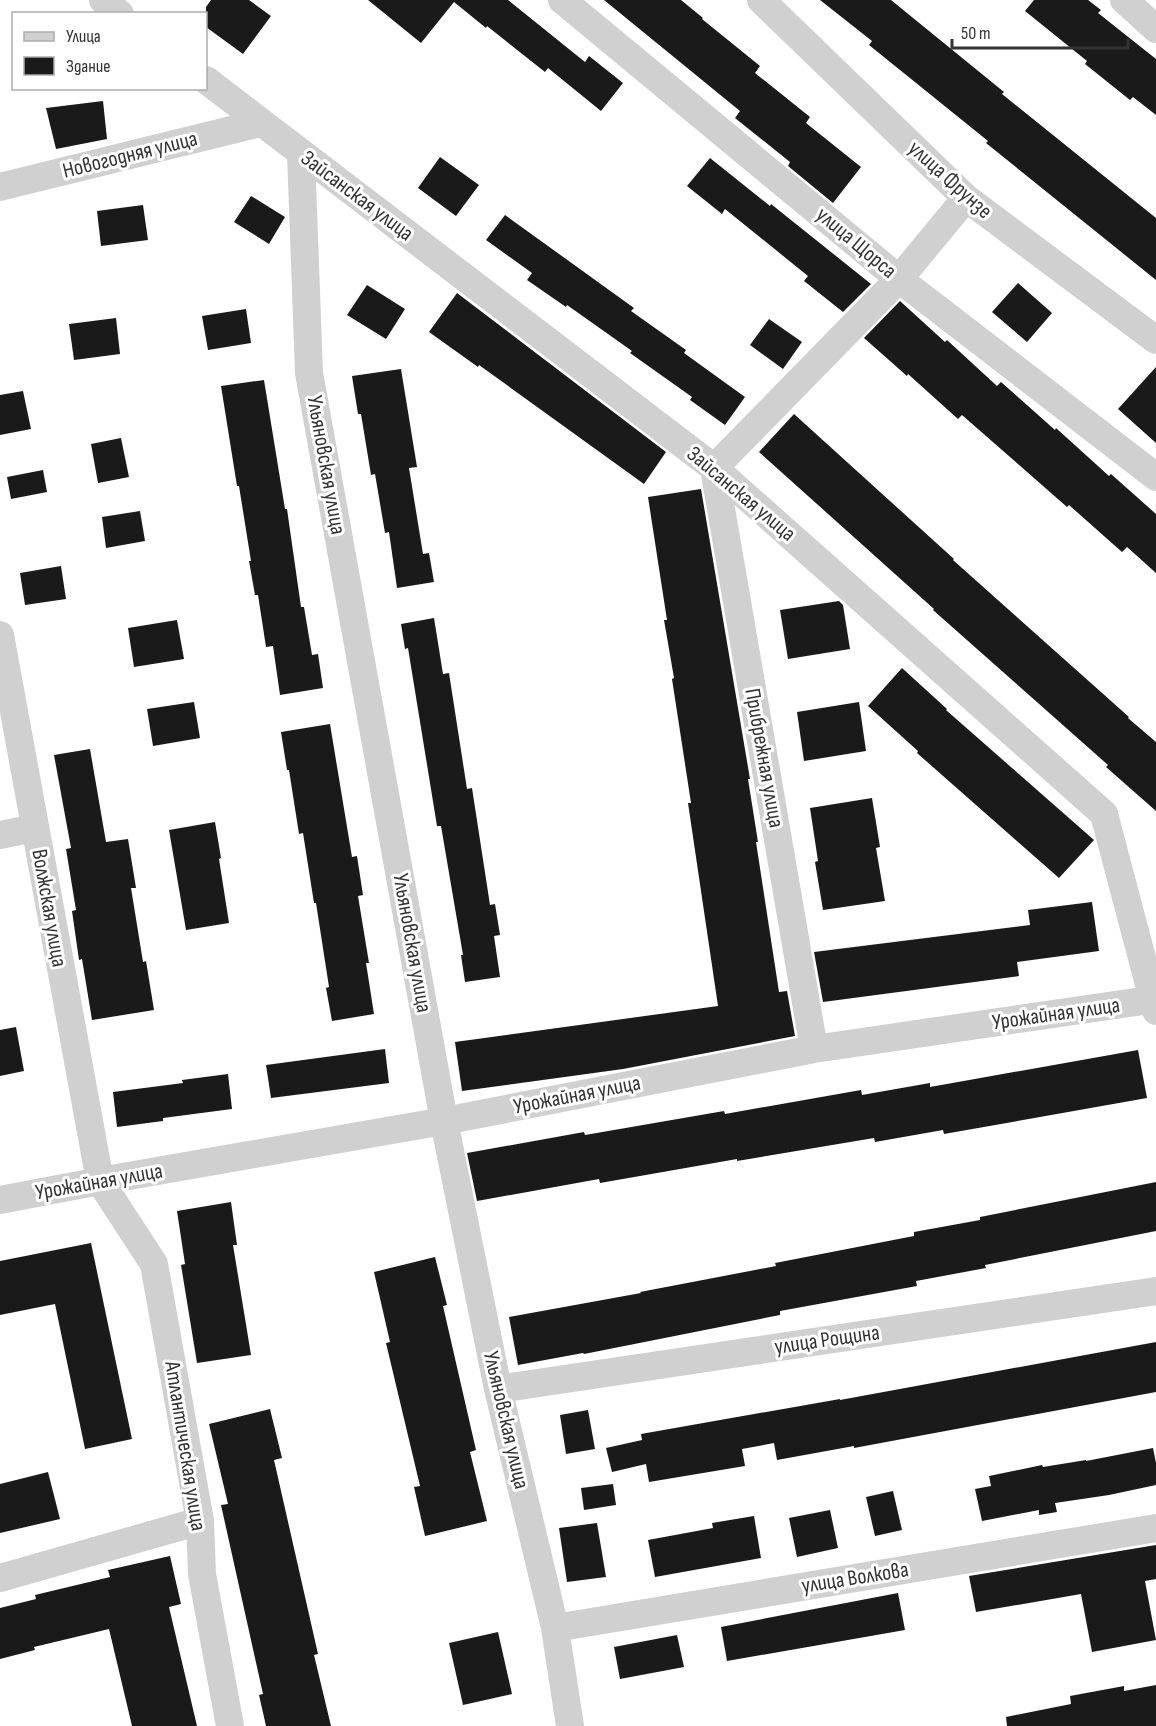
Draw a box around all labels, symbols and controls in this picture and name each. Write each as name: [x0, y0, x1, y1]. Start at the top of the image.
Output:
legend: [12, 12, 207, 90]
scale bar: [952, 12, 1128, 50]
text: 50 m: [961, 23, 991, 44]
text: Улица: [66, 26, 101, 47]
text: Здание: [66, 56, 111, 77]
street label: Новогодняя улица: [60, 125, 200, 185]
street label: улица Фрунзе: [902, 135, 998, 225]
street label: Зайсанская улица: [295, 145, 419, 247]
street label: улица Щорса: [810, 202, 902, 284]
street label: Ульяновская улица: [300, 393, 352, 537]
street label: Зайсанская улица: [681, 441, 801, 547]
street label: Прибрежная улица: [738, 686, 790, 830]
street label: Волжская улица: [25, 847, 73, 969]
street label: Ульяновская улица: [386, 871, 438, 1015]
street label: Урожайная улица: [990, 992, 1122, 1036]
street label: Урожайная улица: [511, 1069, 643, 1121]
street label: Урожайная улица: [33, 1158, 165, 1206]
street label: улица Рощина: [773, 1319, 881, 1361]
street label: Ульяновская улица: [477, 1348, 535, 1492]
street label: Атлантическая улица: [158, 1358, 212, 1533]
street label: улица Волкова: [800, 1556, 910, 1600]

